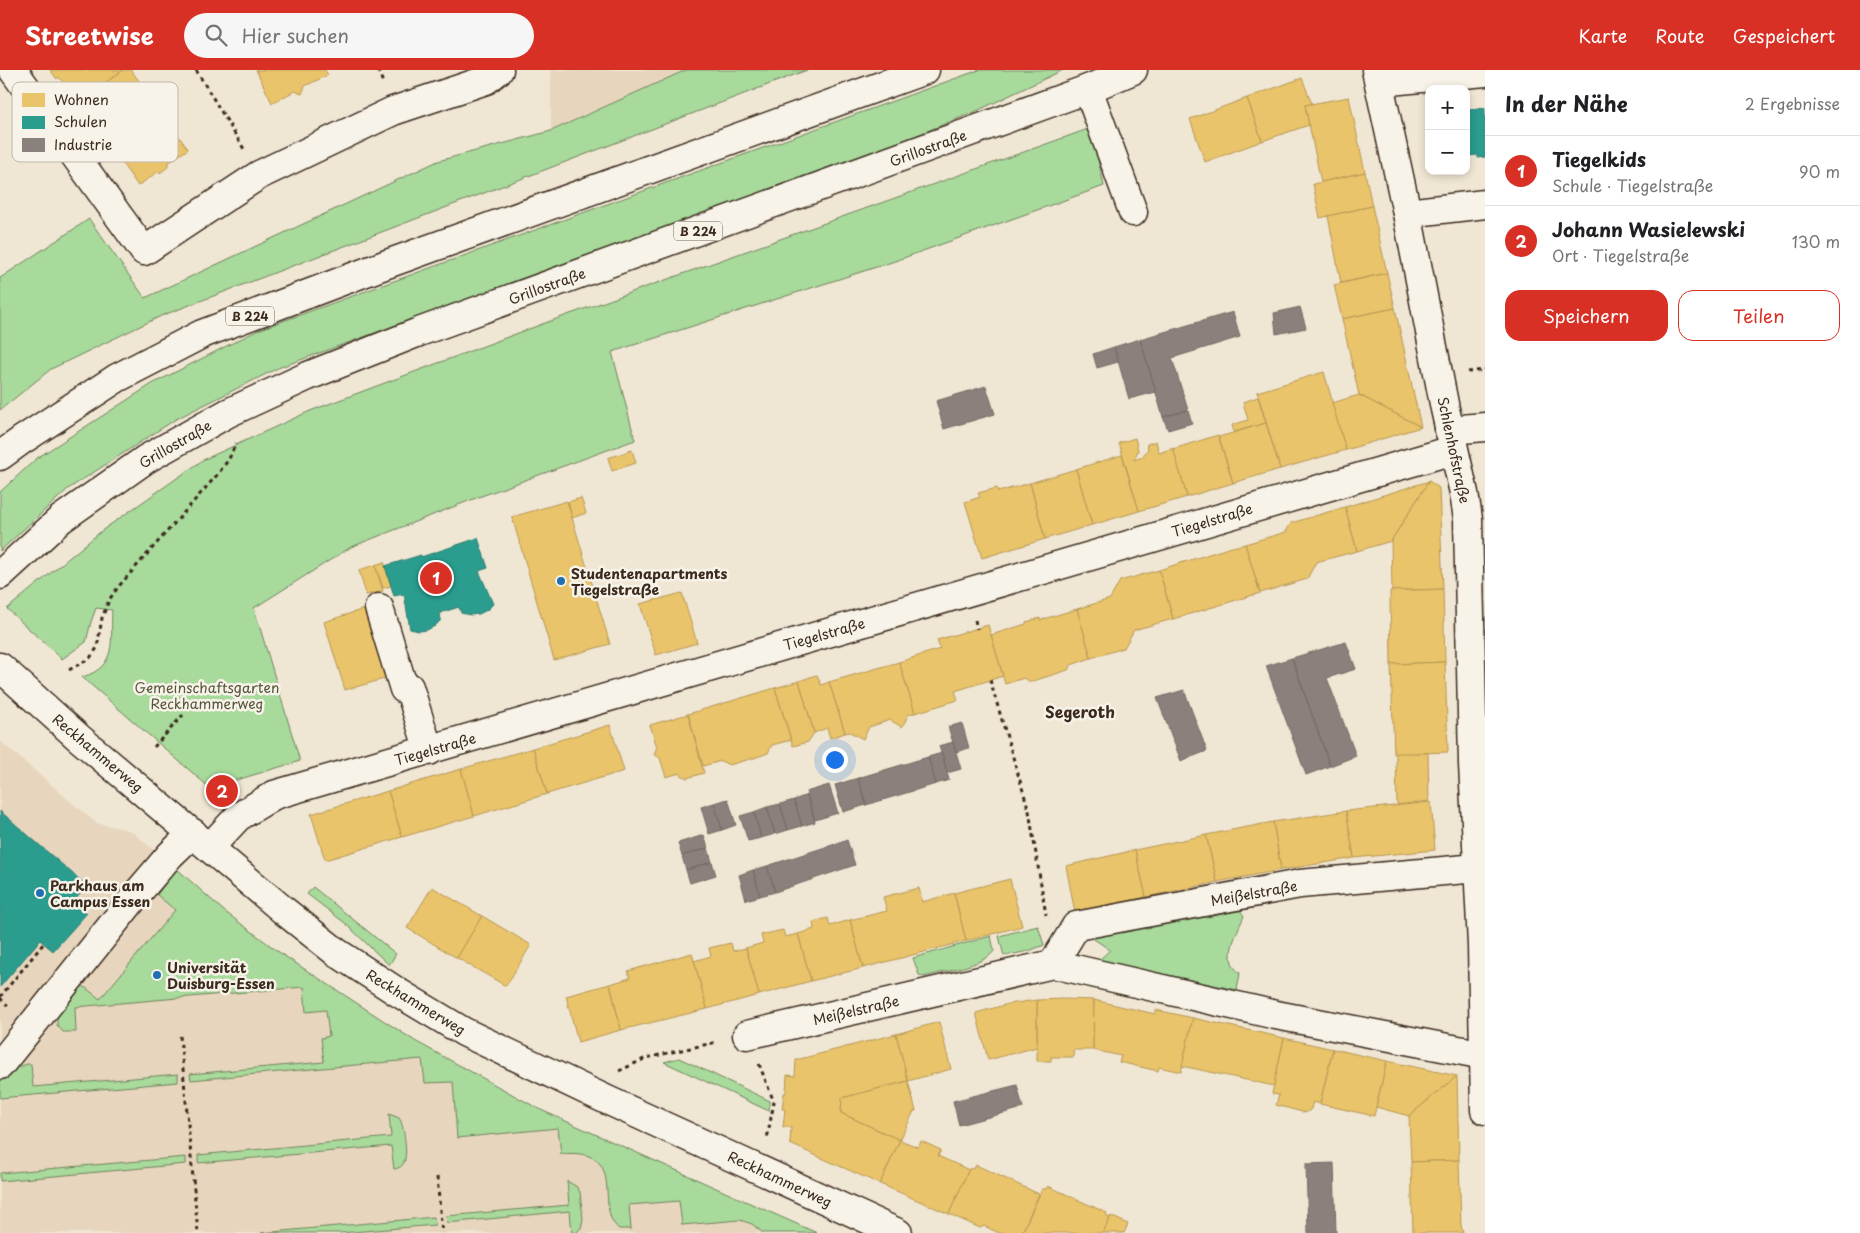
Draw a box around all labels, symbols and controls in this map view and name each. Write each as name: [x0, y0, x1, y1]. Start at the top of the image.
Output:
search box: [184, 13, 534, 58]
text: Streetwise: [25, 17, 154, 53]
icon: search: [202, 21, 230, 49]
text: Hier suchen: [242, 21, 349, 49]
text: Karte: [1579, 22, 1627, 49]
text: Route: [1655, 22, 1705, 49]
text: Gespeichert: [1733, 22, 1835, 49]
legend: [12, 82, 178, 162]
map controls: [1425, 85, 1470, 175]
button: +: [1425, 85, 1470, 130]
text: In der Nähe: [1505, 87, 1627, 119]
text: Wohnen: [54, 89, 109, 110]
text: 2 Ergebnisse: [1745, 91, 1840, 115]
text: Schulen: [54, 111, 107, 132]
street label: Grillostraße: [887, 124, 969, 172]
button: −: [1425, 130, 1470, 175]
text: Industrie: [54, 134, 112, 155]
text: Tiegelkids: [1552, 145, 1646, 173]
text: 1: [1517, 159, 1525, 183]
text: 90 m: [1799, 159, 1840, 183]
text: Schule · Tiegelstraße: [1552, 173, 1713, 197]
text: Johann Wasielewski: [1552, 215, 1745, 243]
road number: B 224: [674, 222, 722, 240]
text: 2: [1515, 229, 1527, 253]
text: 130 m: [1792, 229, 1840, 253]
text: Ort · Tiegelstraße: [1552, 243, 1689, 267]
street label: Grillostraße: [506, 262, 588, 310]
button: Speichern: [1505, 290, 1668, 341]
button: Teilen: [1678, 290, 1840, 341]
road number: B 224: [226, 307, 274, 326]
street label: Schlenhofstraße: [1432, 395, 1476, 505]
street label: Grillostraße: [135, 415, 215, 473]
street label: Tiegelstraße: [1169, 498, 1255, 542]
pin: 1: [420, 559, 452, 597]
place label: Studentenapartments Tiegelstraße: [571, 563, 728, 600]
marker: Studentenapartments Tiegelstraße: [555, 575, 567, 587]
street label: Tiegelstraße: [781, 612, 867, 656]
park label: Gemeinschaftsgarten Reckhammerweg: [135, 677, 279, 714]
district label: Segeroth: [1045, 699, 1115, 723]
street label: Reckhammerweg: [48, 709, 148, 797]
street label: Tiegelstraße: [392, 727, 478, 771]
your location: [822, 747, 848, 773]
pin: 2: [206, 772, 238, 810]
place label: Parkhaus am Campus Essen: [50, 875, 150, 912]
street label: Meißelstraße: [1209, 875, 1299, 911]
marker: Parkhaus am Campus Essen: [34, 887, 46, 899]
place label: Universität Duisburg-Essen: [167, 957, 275, 994]
street label: Reckhammerweg: [362, 964, 470, 1040]
marker: Universität Duisburg-Essen: [151, 969, 163, 981]
street label: Meißelstraße: [811, 990, 901, 1030]
street label: Reckhammerweg: [724, 1146, 836, 1212]

